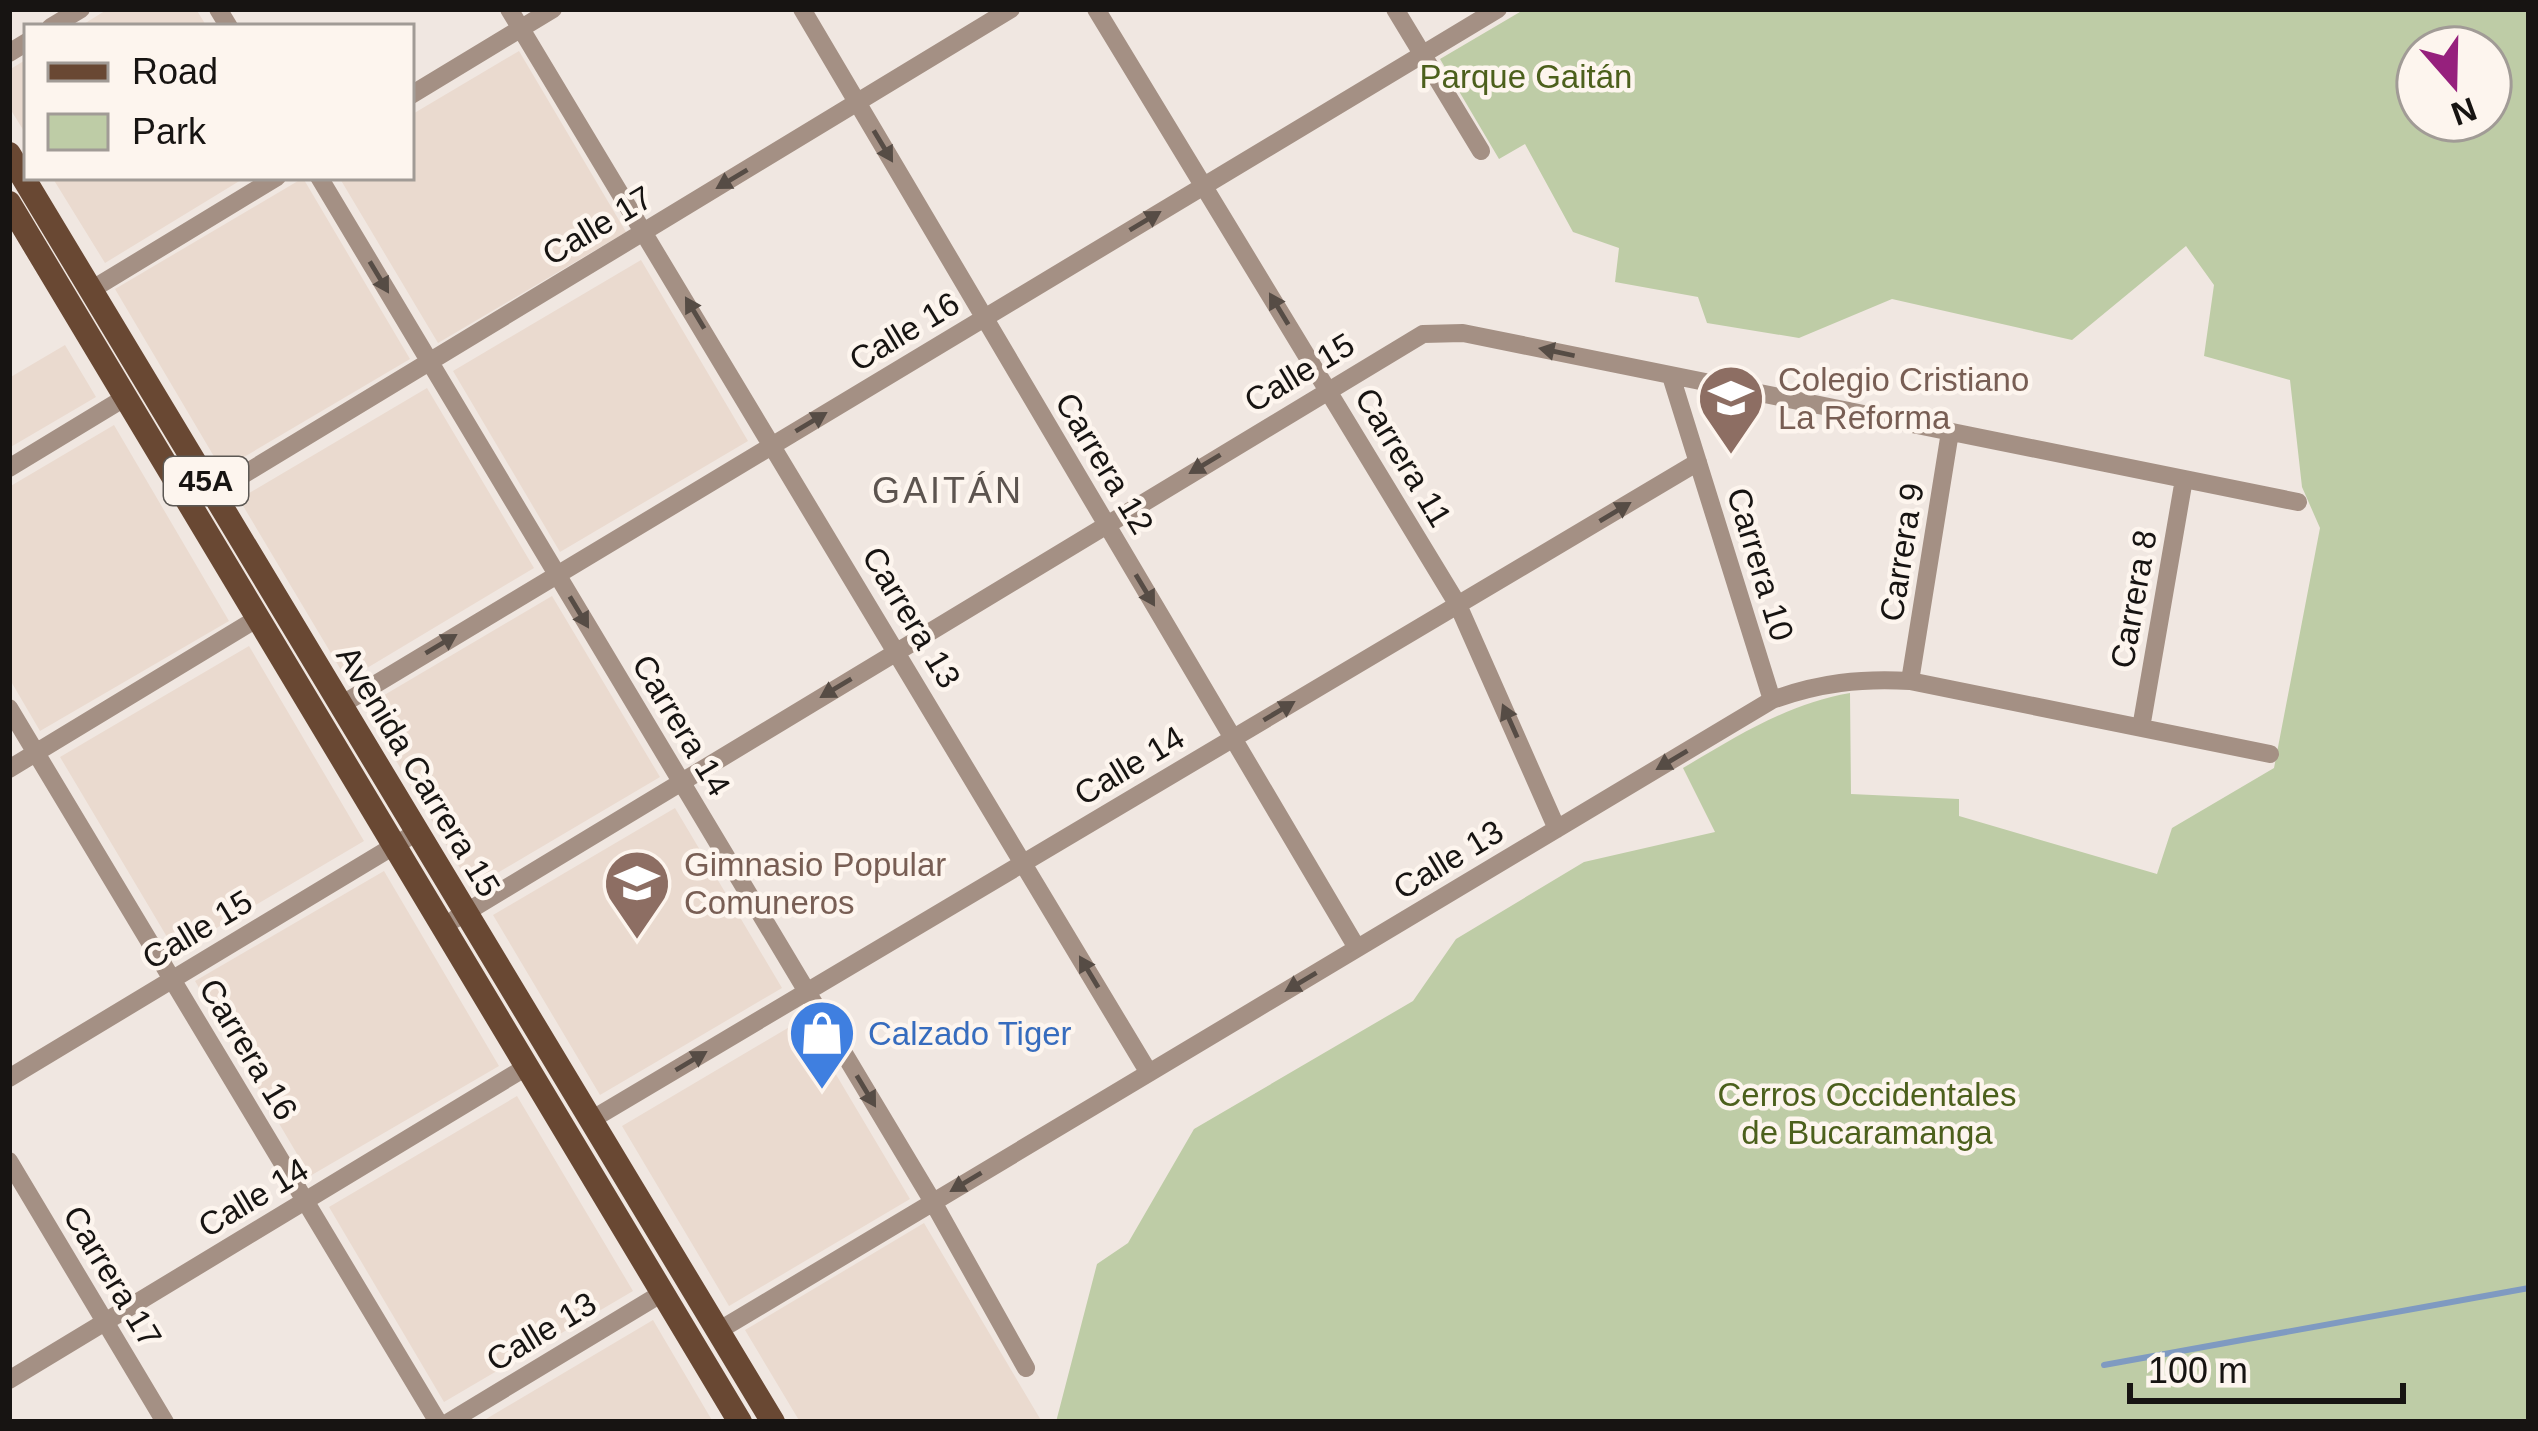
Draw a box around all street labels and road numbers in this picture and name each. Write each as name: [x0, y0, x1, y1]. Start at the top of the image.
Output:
street label: Calle 17: [536, 178, 659, 272]
street label: Calle 16: [843, 284, 966, 378]
street label: Calle 15: [1238, 325, 1361, 419]
street label: Carrera 11: [1348, 381, 1459, 533]
street label: Carrera 12: [1048, 386, 1161, 540]
road number: 45A: [164, 457, 248, 505]
street label: Carrera 9: [1872, 480, 1931, 624]
street label: Carrera 10: [1720, 483, 1801, 645]
street label: Carrera 8: [2103, 527, 2164, 671]
street label: Carrera 13: [855, 540, 968, 694]
street label: Avenida Carrera 15: [329, 639, 508, 903]
street label: Carrera 14: [625, 648, 738, 802]
street label: Calle 14: [1068, 718, 1191, 812]
street label: Calle 13: [1387, 812, 1510, 906]
street label: Calle 15: [136, 882, 259, 976]
street label: Carrera 16: [192, 972, 305, 1126]
street label: Calle 14: [192, 1150, 315, 1244]
street label: Carrera 17: [56, 1199, 169, 1353]
street label: Calle 13: [480, 1284, 603, 1378]

